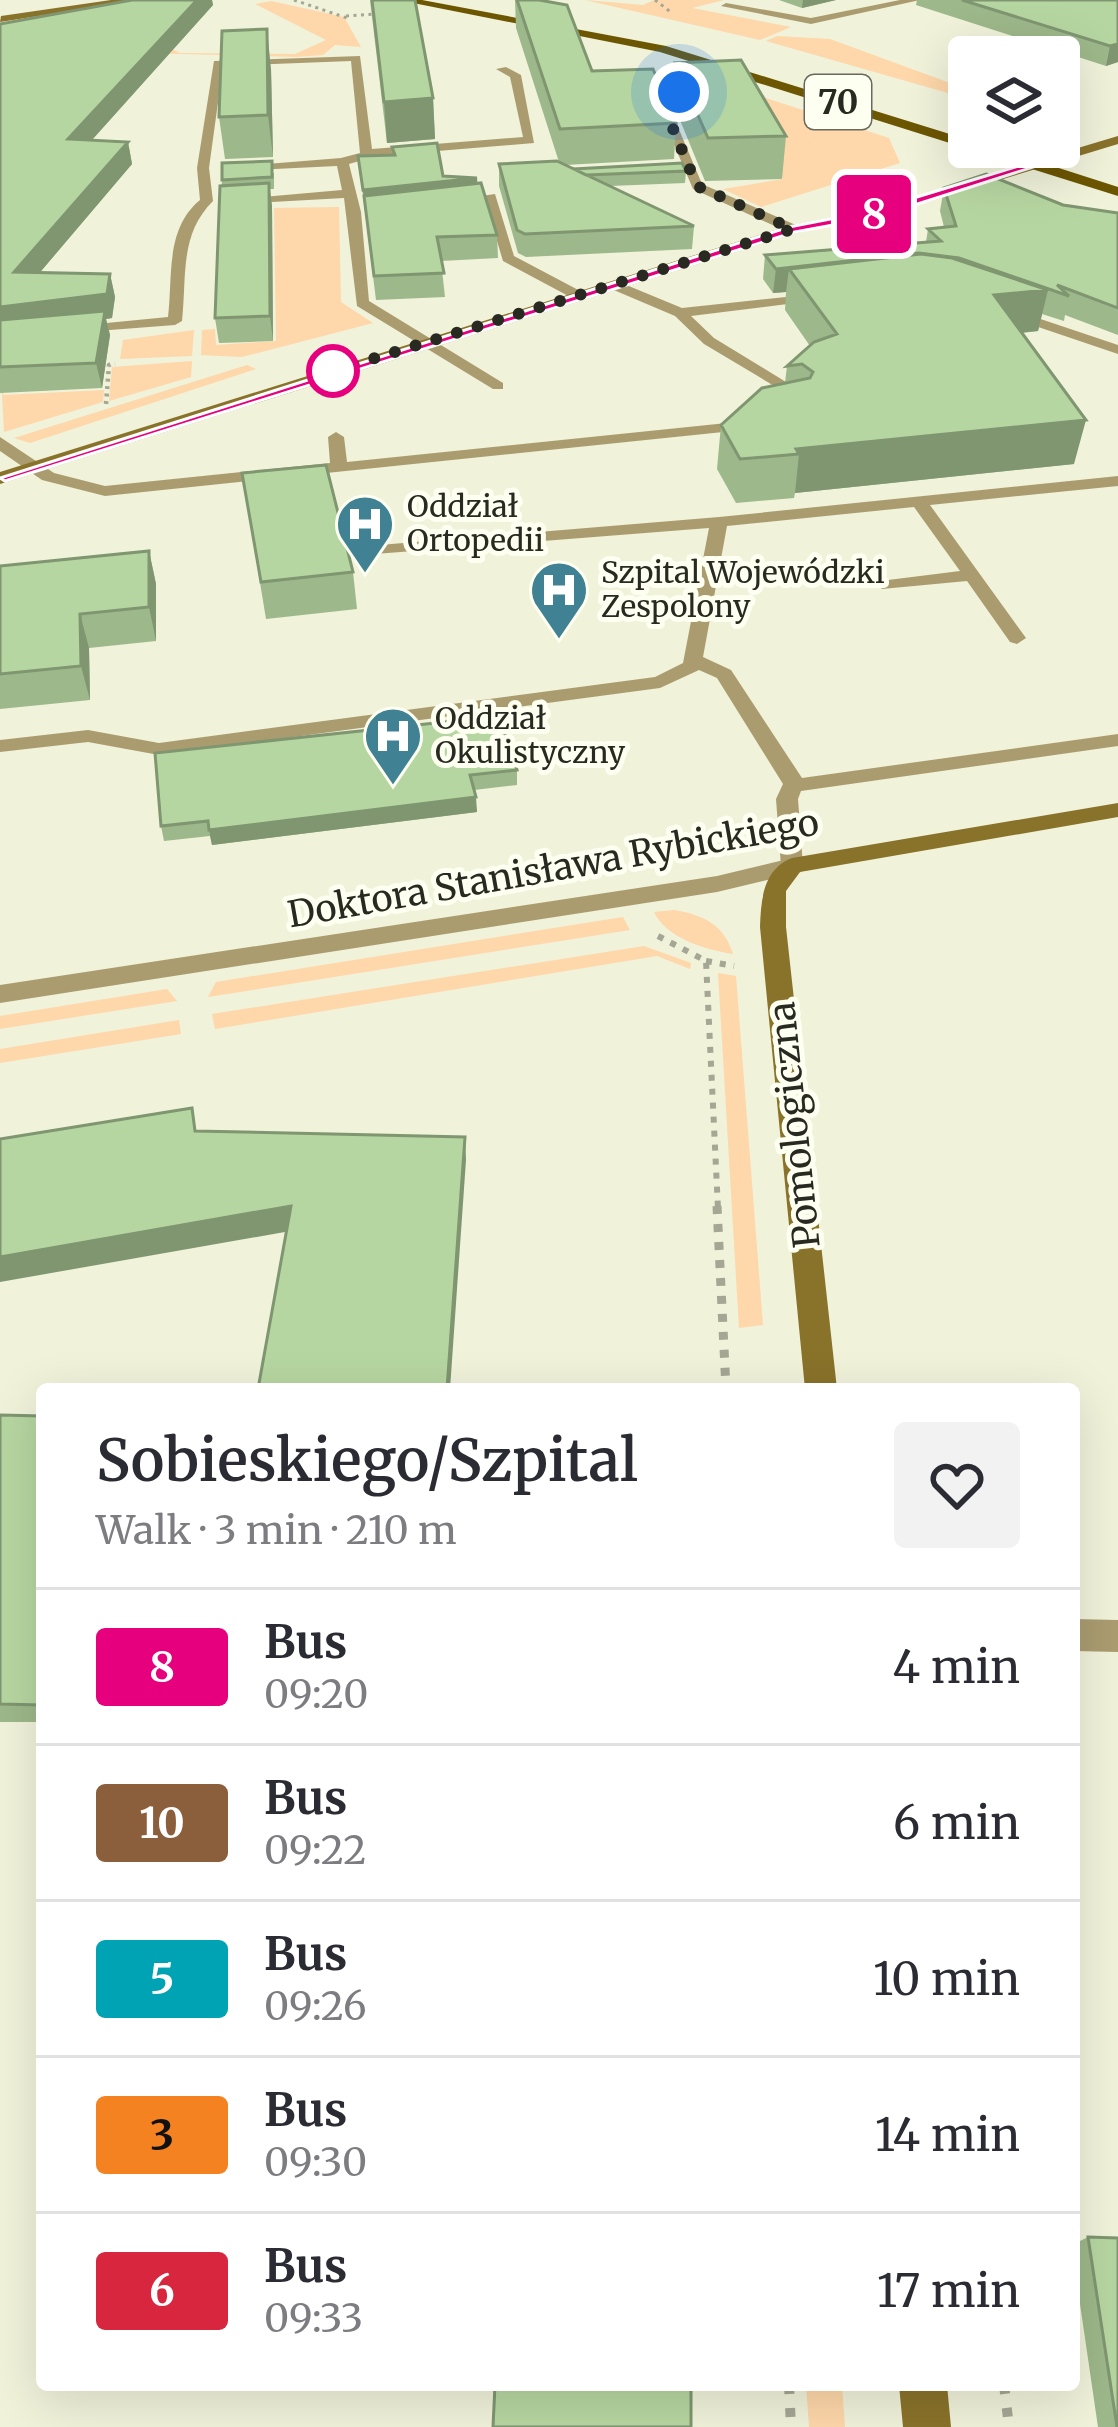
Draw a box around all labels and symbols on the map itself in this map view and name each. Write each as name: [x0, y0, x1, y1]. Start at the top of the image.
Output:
your location: [649, 62, 709, 122]
road number: 70: [805, 75, 871, 129]
line badge: 8: [835, 175, 913, 253]
unlabelled marker: [308, 346, 358, 396]
place label: Oddział Ortopedii: [407, 487, 544, 559]
hospital icon: Oddział Ortopedii: [334, 493, 396, 575]
place label: Szpital Wojewódzki Zespolony: [601, 553, 885, 625]
hospital icon: Szpital Wojewódzki Zespolony: [528, 559, 590, 641]
place label: Oddział Okulistyczny: [435, 699, 626, 771]
hospital icon: Oddział Okulistyczny: [362, 705, 424, 787]
street label: Doktora Stanisława Rybickiego: [284, 800, 822, 937]
street label: Pomologiczna: [759, 1000, 830, 1250]

